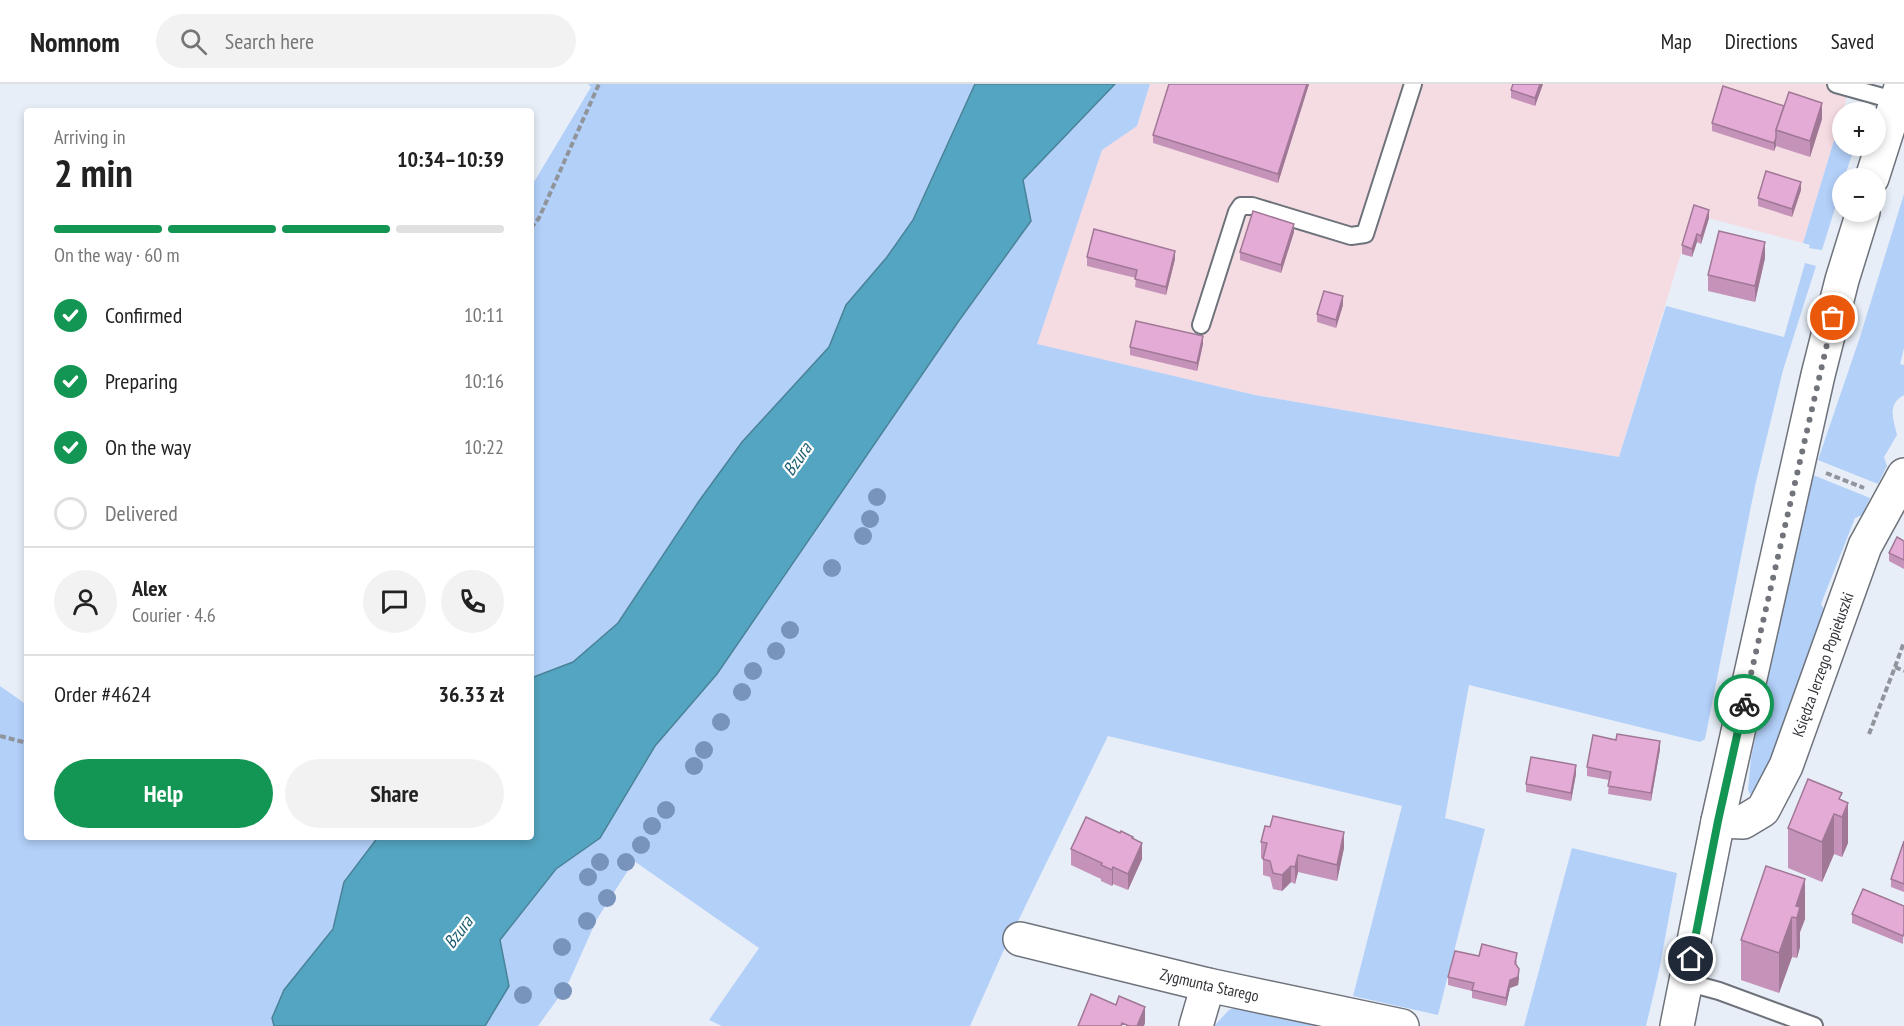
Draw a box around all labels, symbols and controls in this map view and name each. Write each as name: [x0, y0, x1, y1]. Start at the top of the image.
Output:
search box: [156, 14, 576, 68]
text: Nomnom: [30, 23, 120, 60]
icon: search: [177, 25, 210, 58]
text: Search here: [225, 27, 314, 55]
text: Map: [1661, 28, 1692, 55]
text: Directions: [1725, 28, 1798, 55]
text: Saved: [1831, 28, 1874, 55]
map controls: [1832, 102, 1886, 222]
button: +: [1832, 102, 1886, 156]
text: Arriving in: [54, 124, 126, 150]
text: 10:34–10:39: [397, 145, 504, 173]
text: 2 min: [54, 147, 133, 198]
button: −: [1832, 168, 1886, 222]
text: On the way · 60 m: [54, 242, 180, 268]
pin: [1807, 292, 1858, 343]
icon: check: [54, 299, 87, 332]
text: Confirmed: [105, 301, 182, 329]
icon: bag: [1816, 301, 1849, 334]
text: 10:11: [464, 302, 504, 328]
icon: check: [54, 365, 87, 398]
text: Preparing: [105, 367, 178, 395]
text: 10:16: [464, 368, 504, 394]
icon: check: [54, 431, 87, 464]
text: On the way: [105, 433, 191, 461]
text: 10:22: [464, 434, 504, 460]
water label: Bzura: [778, 437, 817, 480]
text: Delivered: [105, 499, 178, 527]
button: person: [54, 570, 117, 633]
button: chat: [363, 570, 426, 633]
button: phone: [441, 570, 504, 633]
text: Alex: [132, 574, 167, 602]
street label: Księdza Jerzego Popiełuszki: [1787, 589, 1858, 739]
text: Courier · 4.6: [132, 602, 216, 628]
courier: [1714, 674, 1774, 734]
text: Order #4624: [54, 680, 151, 708]
text: 36.33 zł: [439, 680, 504, 708]
icon: bike: [1728, 688, 1761, 721]
button: Help: [54, 759, 273, 828]
button: Share: [285, 759, 504, 828]
water label: Bzura: [438, 911, 478, 953]
pin: [1665, 933, 1716, 984]
icon: home: [1674, 942, 1707, 975]
street label: Zygmunta Starego: [1158, 964, 1261, 1006]

